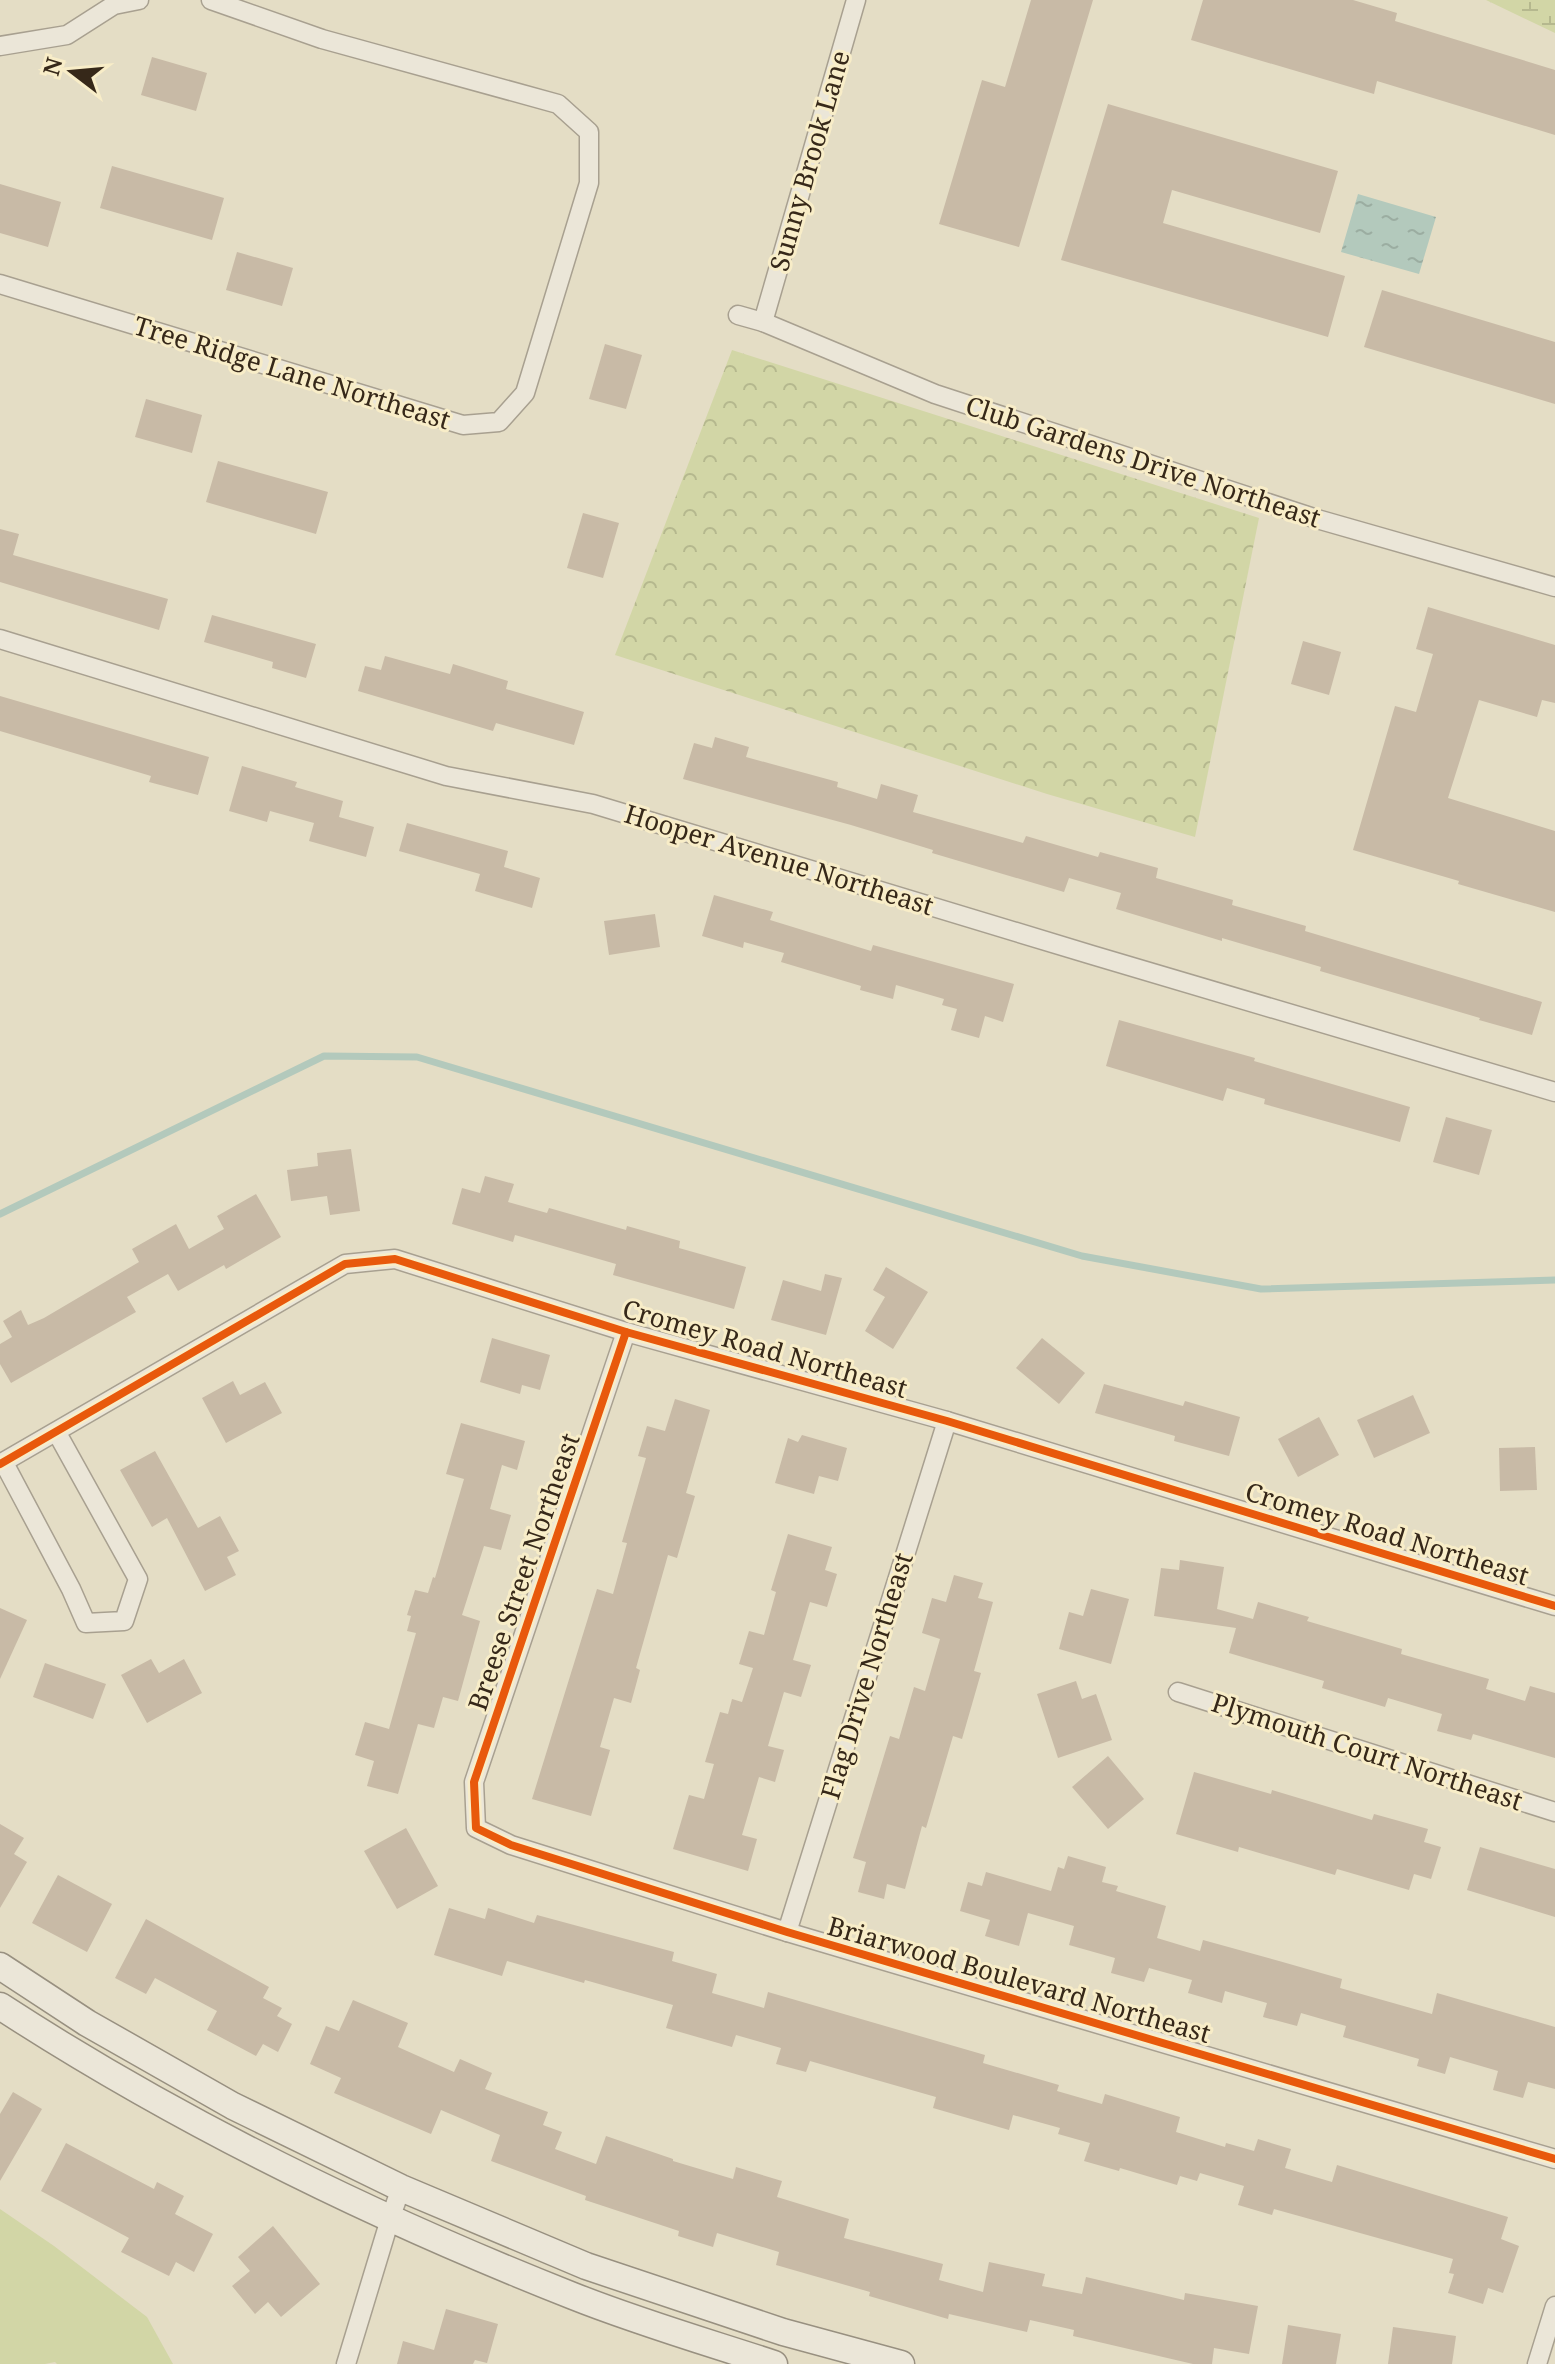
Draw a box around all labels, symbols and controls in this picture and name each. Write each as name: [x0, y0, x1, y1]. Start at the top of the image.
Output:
north arrow: [32, 32, 112, 112]
street label: Sunny Brook Lane: [760, 46, 858, 275]
text: N: [35, 54, 69, 79]
street label: Tree Ridge Lane Northeast: [130, 307, 455, 437]
street label: Club Gardens Drive Northeast: [961, 387, 1325, 536]
street label: Hooper Avenue Northeast: [620, 795, 938, 923]
street label: Cromey Road Northeast: [619, 1290, 912, 1406]
street label: Breese Street Northeast: [459, 1428, 587, 1715]
street label: Cromey Road Northeast: [1241, 1473, 1533, 1593]
street label: Flag Drive Northeast: [811, 1548, 921, 1803]
street label: Plymouth Court Northeast: [1207, 1684, 1527, 1818]
street label: Briarwood Boulevard Northeast: [824, 1907, 1215, 2051]

